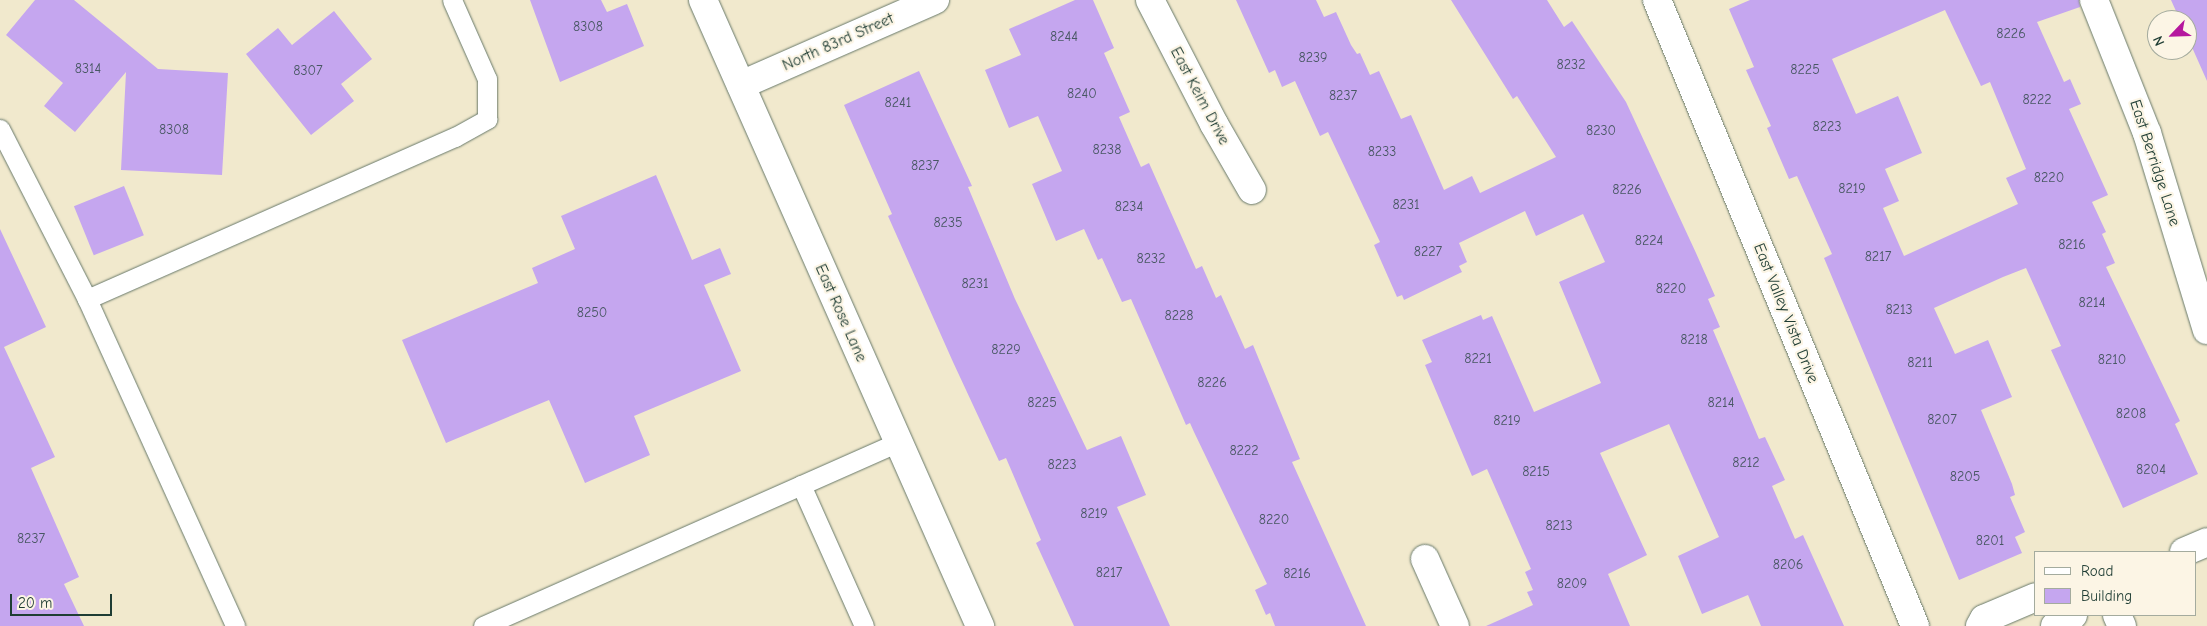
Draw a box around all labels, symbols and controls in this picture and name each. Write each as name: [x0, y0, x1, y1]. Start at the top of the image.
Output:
street label: North 83rd Street: [779, 9, 897, 75]
north arrow: [2147, 10, 2197, 60]
house number: 8308: [573, 19, 603, 35]
house number: 8226: [1996, 26, 2026, 42]
house number: 8244: [1050, 29, 1078, 45]
text: N: [2149, 33, 2168, 49]
street label: East Keim Drive: [1166, 44, 1234, 148]
house number: 8239: [1298, 50, 1328, 66]
house number: 8232: [1557, 57, 1585, 73]
house number: 8314: [75, 61, 101, 77]
house number: 8225: [1790, 62, 1820, 78]
house number: 8307: [293, 63, 323, 79]
house number: 8240: [1067, 86, 1097, 102]
house number: 8237: [1329, 88, 1357, 104]
house number: 8222: [2022, 92, 2052, 108]
house number: 8241: [885, 95, 911, 111]
street label: East Berridge Lane: [2125, 97, 2185, 229]
house number: 8223: [1813, 119, 1841, 135]
house number: 8308: [159, 122, 189, 138]
house number: 8230: [1586, 123, 1616, 139]
house number: 8238: [1093, 142, 1121, 158]
house number: 8233: [1368, 144, 1396, 160]
house number: 8237: [911, 158, 939, 174]
house number: 8220: [2034, 170, 2064, 186]
house number: 8219: [1838, 181, 1866, 197]
house number: 8226: [1612, 182, 1642, 198]
house number: 8231: [1392, 197, 1420, 213]
house number: 8234: [1115, 199, 1143, 215]
house number: 8235: [933, 215, 963, 231]
house number: 8224: [1635, 233, 1663, 249]
house number: 8216: [2058, 237, 2086, 253]
street label: East Valley Vista Drive: [1749, 240, 1823, 386]
house number: 8227: [1414, 244, 1442, 260]
house number: 8217: [1865, 249, 1891, 265]
house number: 8232: [1137, 251, 1165, 267]
street label: East Rose Lane: [811, 261, 871, 365]
house number: 8231: [961, 276, 989, 292]
house number: 8220: [1656, 281, 1686, 297]
house number: 8214: [2079, 295, 2105, 311]
house number: 8213: [1885, 302, 1913, 318]
house number: 8250: [577, 305, 607, 321]
house number: 8228: [1164, 308, 1194, 324]
house number: 8218: [1680, 332, 1708, 348]
house number: 8229: [991, 342, 1021, 358]
house number: 8221: [1464, 351, 1492, 367]
house number: 8210: [2098, 352, 2126, 368]
house number: 8211: [1907, 355, 1933, 371]
house number: 8226: [1197, 375, 1227, 391]
house number: 8225: [1027, 395, 1057, 411]
house number: 8214: [1708, 395, 1734, 411]
house number: 8208: [2116, 406, 2146, 422]
house number: 8207: [1927, 412, 1957, 428]
house number: 8219: [1493, 413, 1521, 429]
house number: 8222: [1229, 443, 1259, 459]
house number: 8212: [1732, 455, 1760, 471]
house number: 8223: [1048, 457, 1076, 473]
house number: 8204: [2136, 462, 2166, 478]
house number: 8215: [1522, 464, 1550, 480]
house number: 8205: [1950, 469, 1980, 485]
house number: 8219: [1080, 506, 1108, 522]
house number: 8220: [1259, 512, 1289, 528]
house number: 8213: [1545, 518, 1573, 534]
house number: 8237: [17, 531, 45, 547]
house number: 8201: [1976, 533, 2004, 549]
legend: [2034, 551, 2197, 616]
house number: 8206: [1773, 557, 1803, 573]
text: Road: [2081, 562, 2113, 580]
house number: 8217: [1096, 565, 1122, 581]
house number: 8216: [1283, 566, 1311, 582]
house number: 8209: [1557, 576, 1587, 592]
scale bar: [12, 584, 115, 616]
text: Building: [2081, 587, 2132, 605]
text: 20 m: [18, 594, 52, 612]

